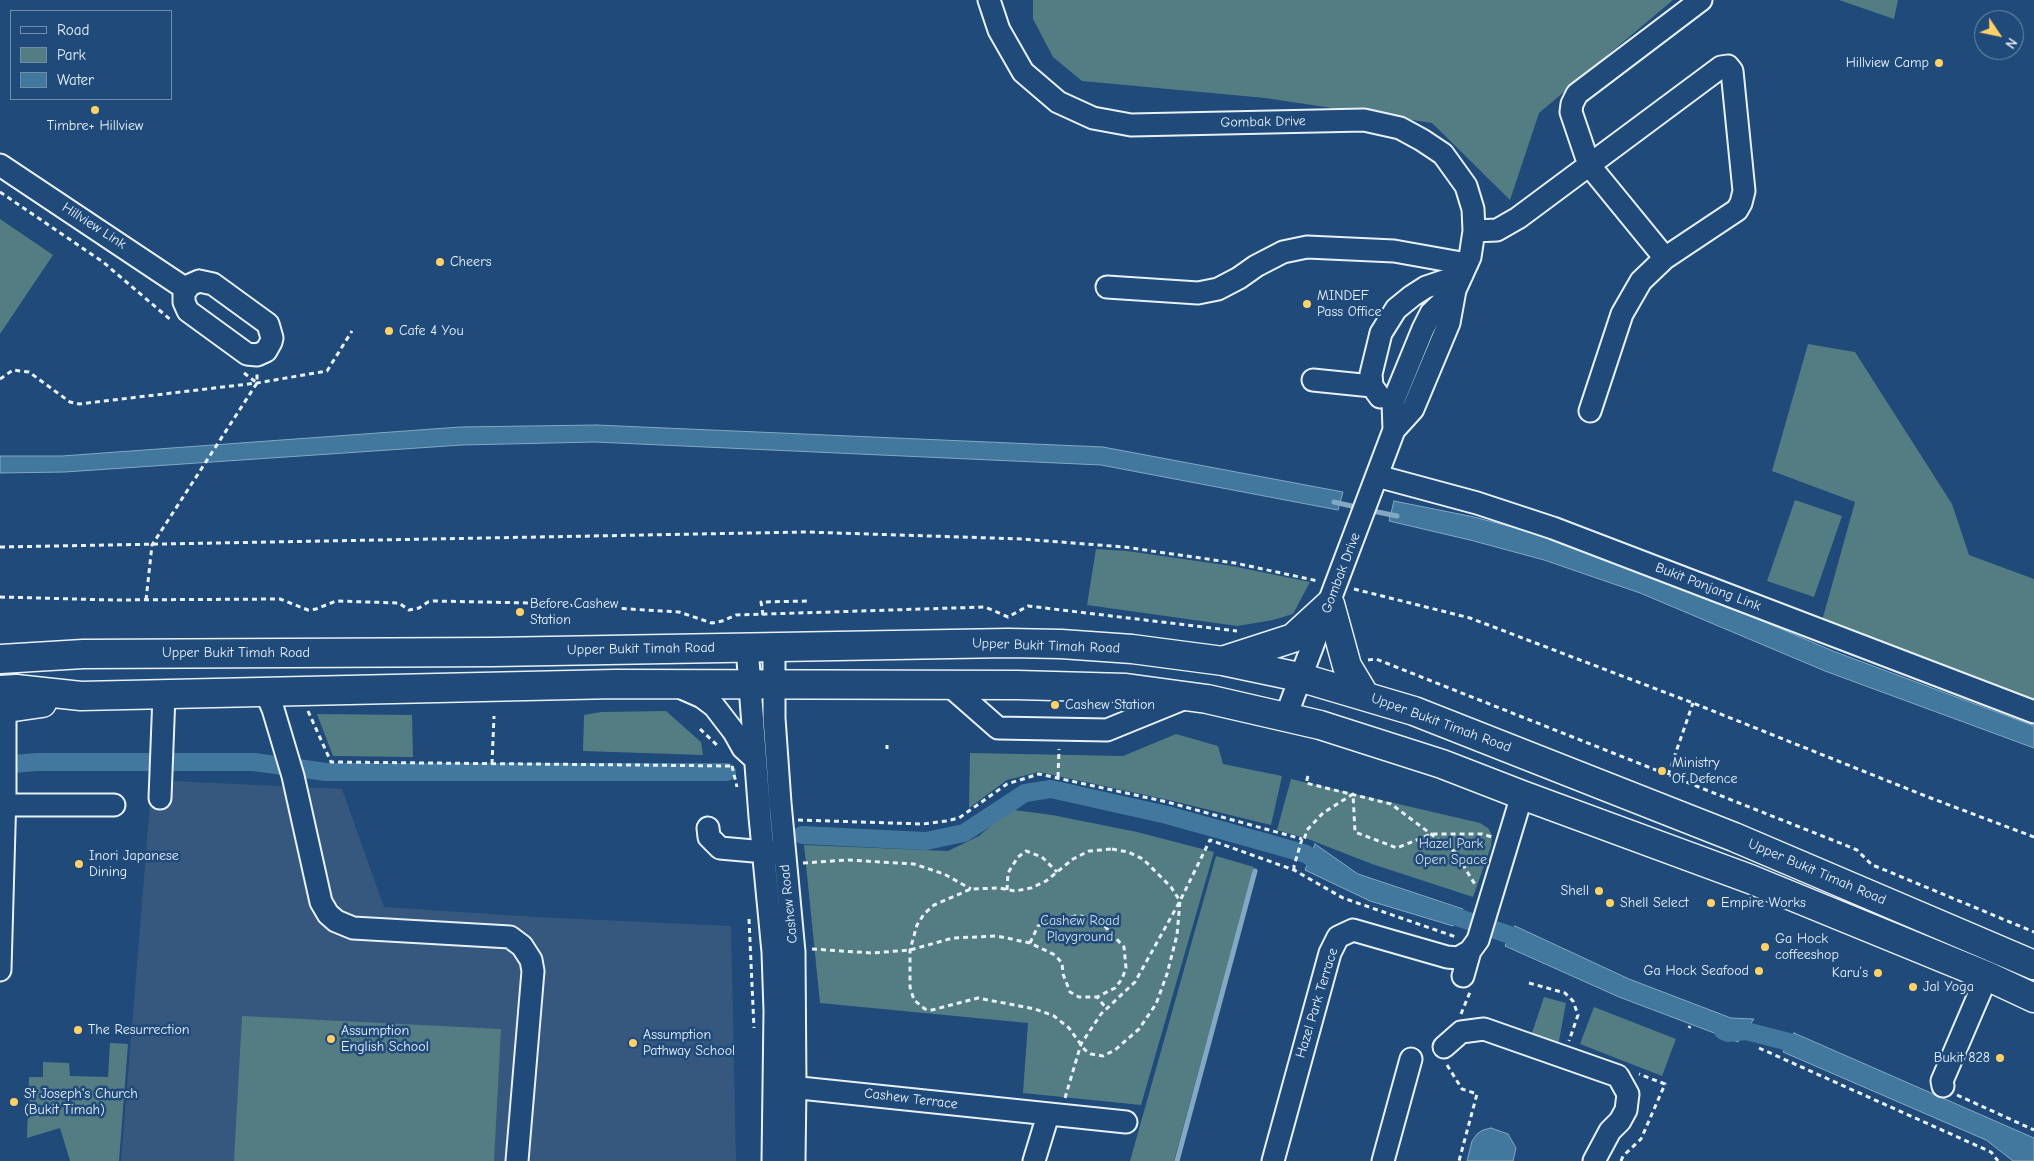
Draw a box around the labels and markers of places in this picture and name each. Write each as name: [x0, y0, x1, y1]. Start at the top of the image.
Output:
place label: Hillview Camp: [1846, 55, 1929, 71]
marker: Hillview Camp: [1933, 57, 1945, 69]
marker: Timbre+ Hillview: [89, 104, 101, 116]
place label: Timbre+ Hillview: [47, 118, 143, 134]
place label: Cheers: [450, 254, 492, 270]
marker: Cheers: [434, 256, 446, 268]
place label: MINDEF Pass Office: [1317, 288, 1382, 321]
marker: MINDEF Pass Office: [1301, 298, 1313, 310]
place label: Cafe 4 You: [399, 323, 464, 339]
marker: Cafe 4 You: [383, 325, 395, 337]
place label: Before Cashew Station: [530, 596, 618, 628]
marker: Before Cashew Station: [514, 606, 526, 618]
place label: Cashew Station: [1065, 697, 1155, 713]
marker: Cashew Station: [1049, 699, 1061, 711]
place label: Ministry Of Defence: [1672, 755, 1738, 788]
marker: Ministry Of Defence: [1656, 765, 1668, 777]
place label: Inori Japanese Dining: [89, 848, 179, 880]
marker: Inori Japanese Dining: [73, 858, 85, 870]
place label: Shell: [1561, 883, 1589, 899]
marker: Shell: [1593, 885, 1605, 897]
place label: Shell Select: [1620, 895, 1689, 911]
place label: Empire Works: [1721, 895, 1806, 911]
marker: Shell Select: [1604, 897, 1616, 909]
marker: Empire Works: [1705, 897, 1717, 909]
place label: Ga Hock coffeeshop: [1775, 931, 1839, 964]
marker: Ga Hock coffeeshop: [1759, 941, 1771, 953]
place label: Ga Hock Seafood: [1643, 963, 1749, 979]
marker: Ga Hock Seafood: [1753, 965, 1765, 977]
place label: Karu’s: [1832, 965, 1868, 981]
marker: Karu’s: [1872, 967, 1884, 979]
place label: Jal Yoga: [1923, 979, 1974, 995]
marker: Jal Yoga: [1907, 981, 1919, 993]
place label: The Resurrection: [88, 1022, 190, 1038]
place label: Assumption English School: [341, 1023, 429, 1056]
marker: The Resurrection: [72, 1024, 84, 1036]
place label: Assumption Pathway School: [643, 1027, 735, 1060]
marker: Assumption English School: [325, 1033, 337, 1045]
marker: Assumption Pathway School: [627, 1037, 639, 1049]
place label: Bukit 828: [1934, 1050, 1990, 1066]
marker: Bukit 828: [1994, 1052, 2006, 1064]
place label: St Joseph's Church (Bukit Timah): [24, 1086, 138, 1118]
marker: St Joseph's Church (Bukit Timah): [8, 1096, 20, 1108]

